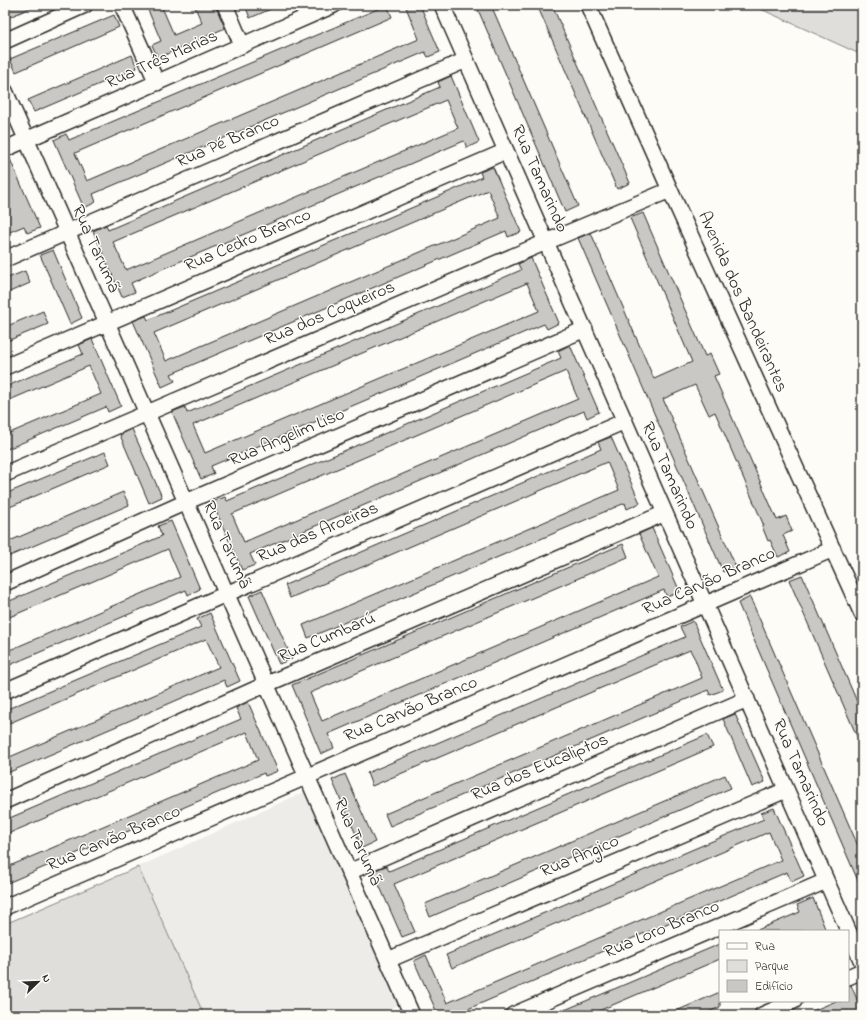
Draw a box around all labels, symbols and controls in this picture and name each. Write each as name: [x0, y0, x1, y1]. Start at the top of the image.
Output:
street label: Rua Três Marias: [102, 24, 222, 96]
street label: Rua Pé Branco: [172, 109, 284, 175]
street label: Rua Tamarindo: [504, 121, 574, 237]
street label: Rua Tarumã: [64, 201, 126, 297]
street label: Rua Cedro Branco: [181, 203, 315, 279]
street label: Avenida dos Bandeirantes: [690, 207, 794, 397]
street label: Rua dos Coqueiros: [261, 275, 399, 353]
street label: Rua Angelim Liso: [225, 402, 349, 475]
street label: Rua Tamarindo: [634, 418, 704, 534]
street label: Rua das Aroeiras: [253, 496, 383, 570]
street label: Rua Tarumã: [195, 497, 257, 593]
street label: Rua Carvão Branco: [638, 541, 780, 623]
street label: Rua Cumbarú: [274, 606, 380, 670]
street label: Rua Carvão Branco: [340, 670, 482, 750]
street label: Rua Tamarindo: [765, 715, 835, 831]
street label: Rua dos Eucaliptos: [467, 727, 613, 809]
street label: Rua Tarumã: [326, 794, 388, 890]
street label: Rua Carvão Branco: [43, 799, 185, 879]
street label: Rua Angico: [537, 829, 624, 886]
street label: Rua Loro Branco: [600, 894, 724, 966]
legend: [719, 930, 849, 1002]
text: Rua: [755, 938, 775, 956]
text: Parque: [755, 958, 789, 976]
north arrow: [18, 962, 58, 1002]
text: N: [37, 972, 55, 985]
text: Edifício: [755, 978, 793, 996]

